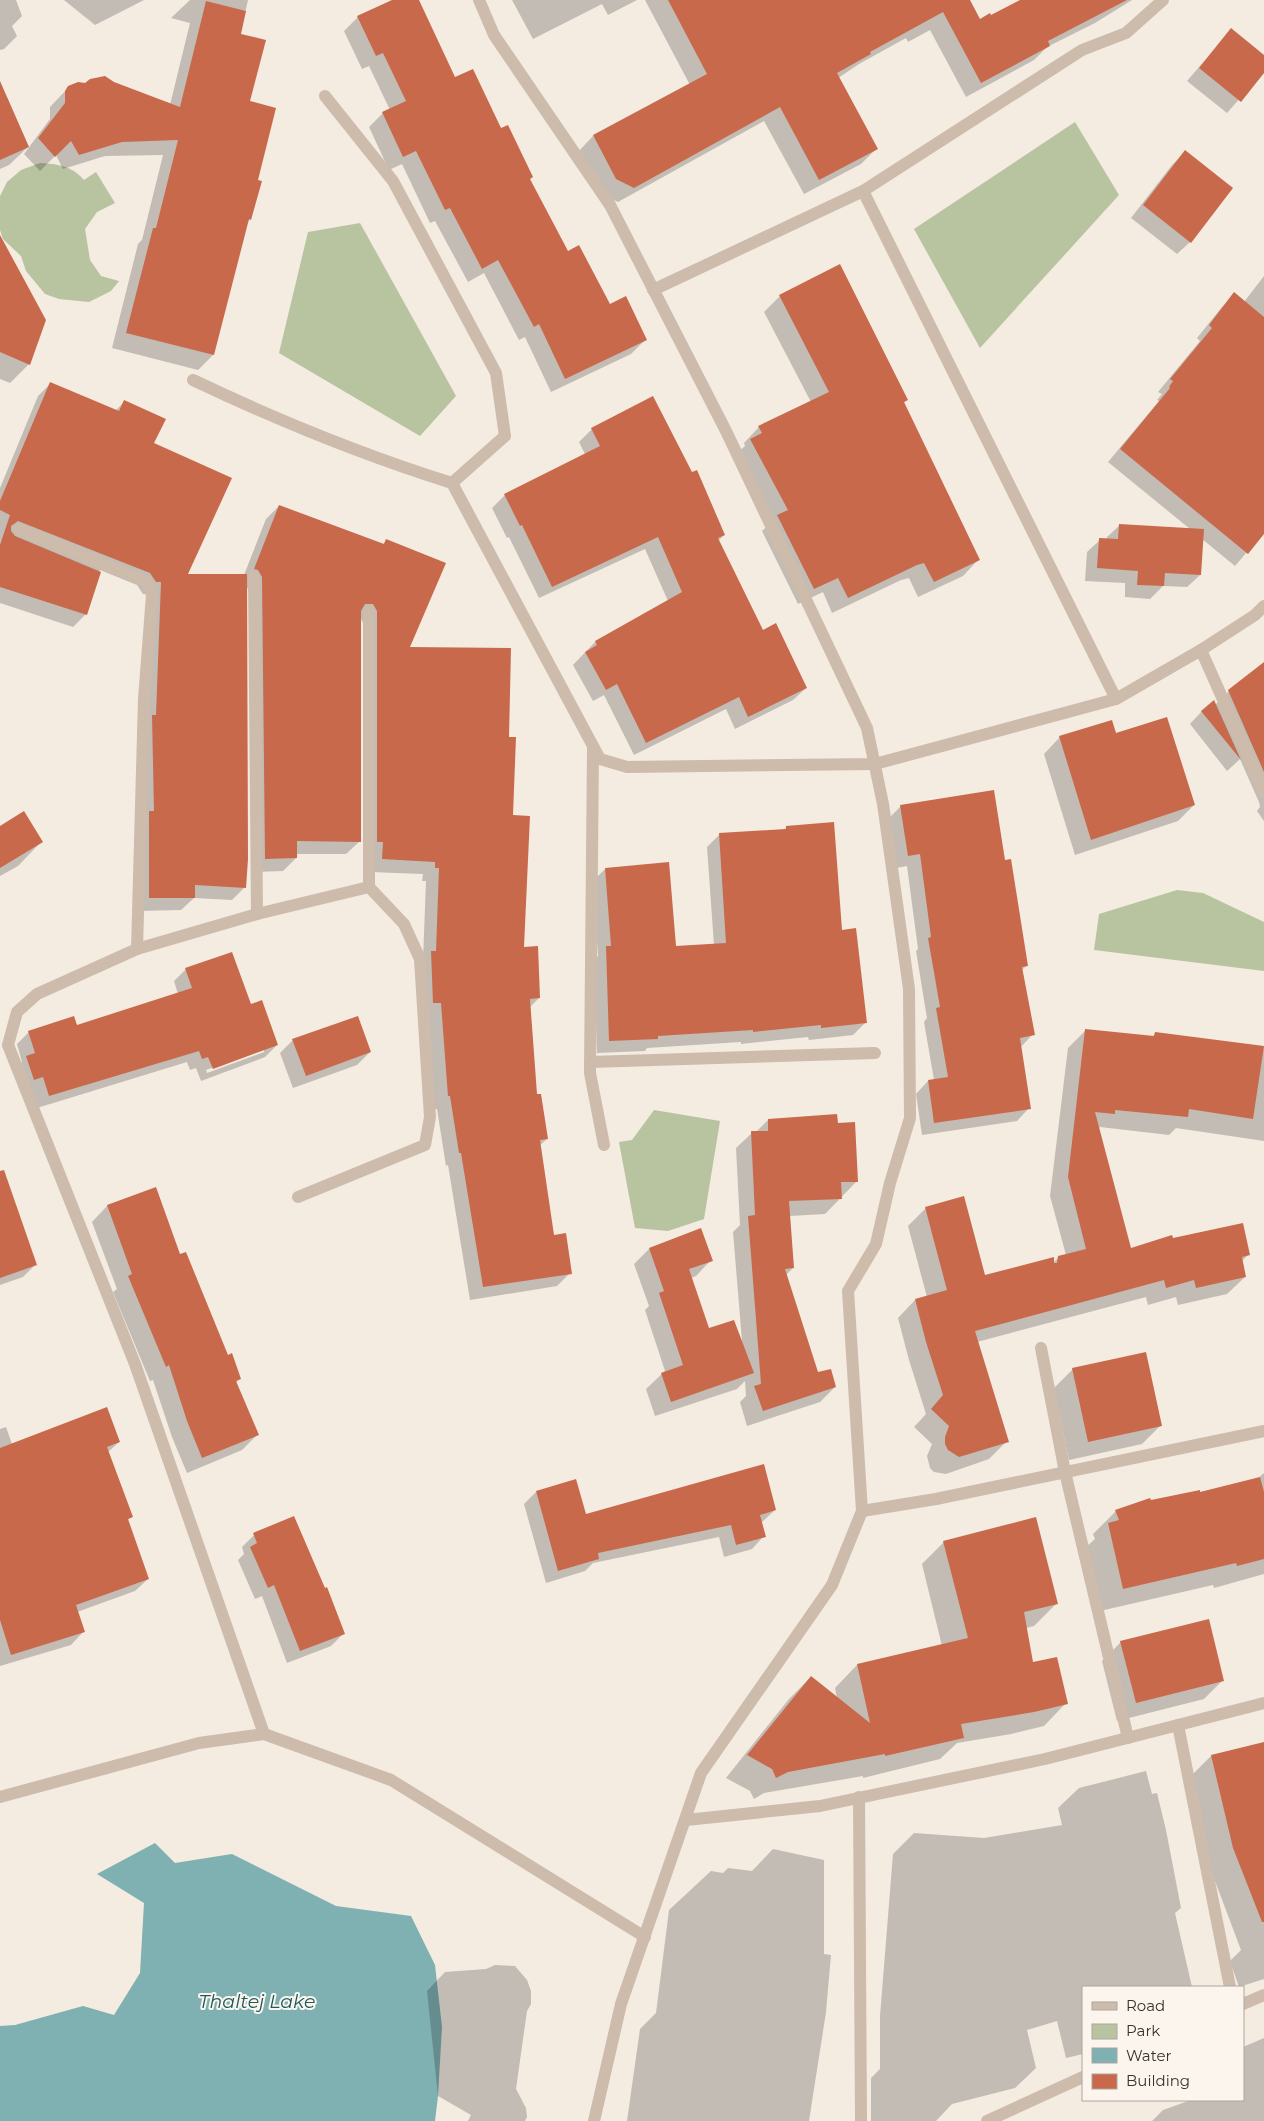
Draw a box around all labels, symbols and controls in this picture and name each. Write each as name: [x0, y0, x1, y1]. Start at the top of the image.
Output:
legend: [1082, 1986, 1244, 2101]
water label: Thaltej Lake: [199, 1990, 315, 2013]
text: Road: [1126, 1996, 1165, 2015]
text: Park: [1126, 2021, 1160, 2040]
text: Water: [1126, 2046, 1172, 2065]
text: Building: [1126, 2071, 1190, 2090]

